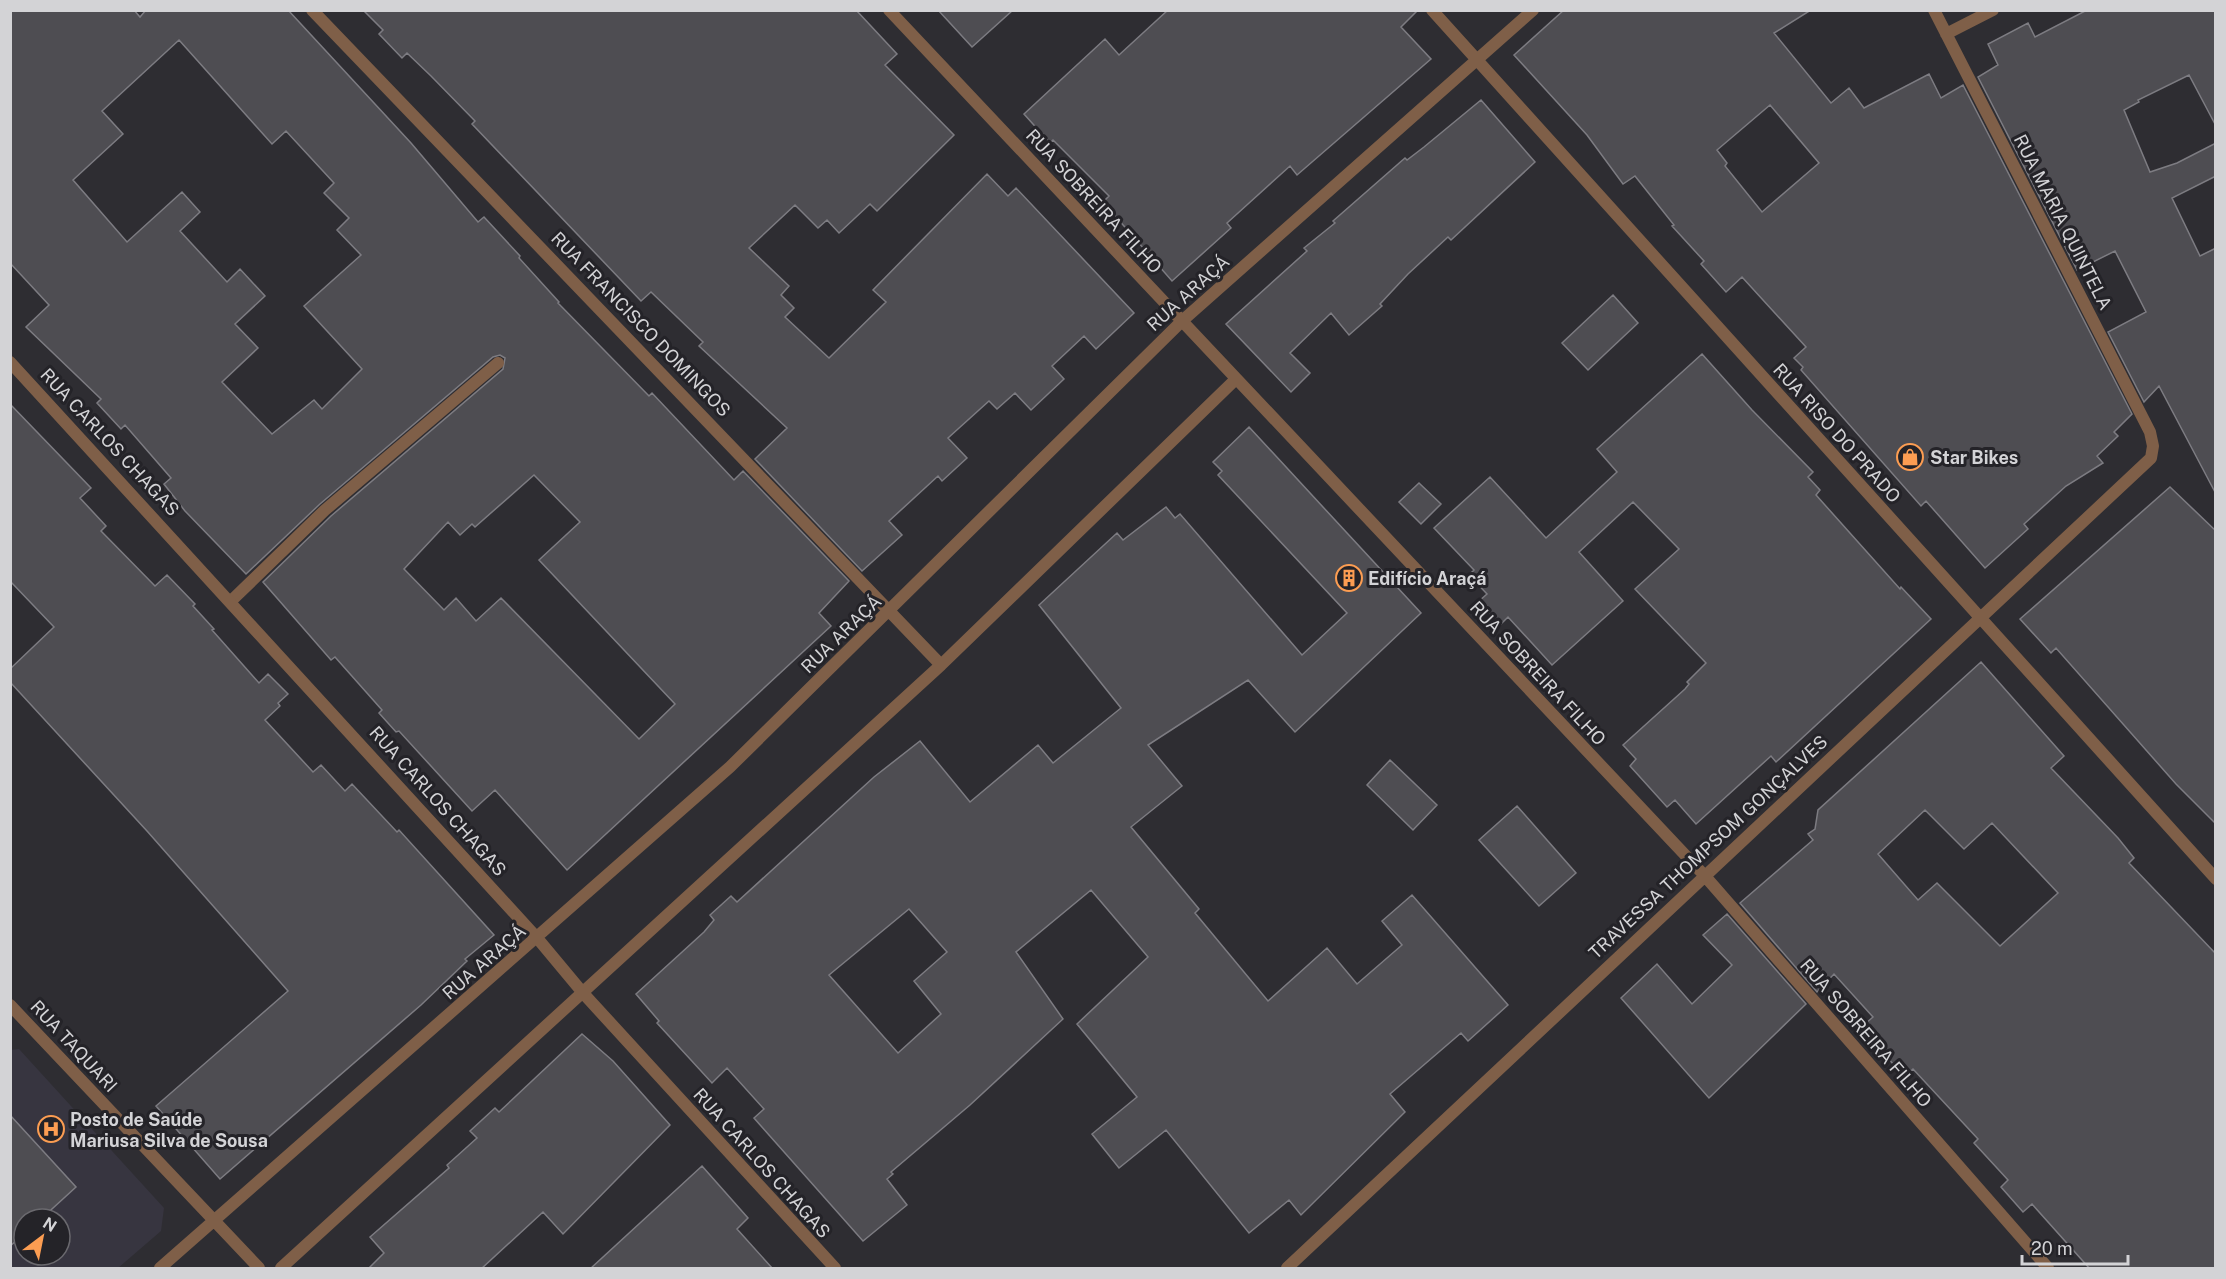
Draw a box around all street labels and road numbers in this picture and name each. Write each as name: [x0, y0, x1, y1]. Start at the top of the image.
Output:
street label: RUA SOBREIRA FILHO: [1022, 125, 1166, 277]
street label: RUA MARIA QUINTELA: [2010, 131, 2116, 313]
street label: RUA FRANCISCO DOMINGOS: [547, 227, 735, 421]
street label: RUA ARAÇÁ: [1142, 250, 1233, 335]
street label: RUA RISO DO PRADO: [1769, 359, 1905, 507]
street label: RUA CARLOS CHAGAS: [36, 364, 184, 520]
street label: RUA ARAÇÁ: [796, 590, 886, 677]
street label: RUA SOBREIRA FILHO: [1466, 597, 1610, 749]
street label: RUA CARLOS CHAGAS: [365, 722, 511, 880]
street label: TRAVESSA THOMPSOM GONÇALVES: [1584, 731, 1832, 963]
street label: RUA ARAÇÁ: [438, 919, 530, 1004]
street label: RUA SOBREIRA FILHO: [1796, 955, 1936, 1111]
street label: RUA TAQUARI: [26, 996, 122, 1096]
street label: RUA CARLOS CHAGAS: [689, 1084, 835, 1242]

